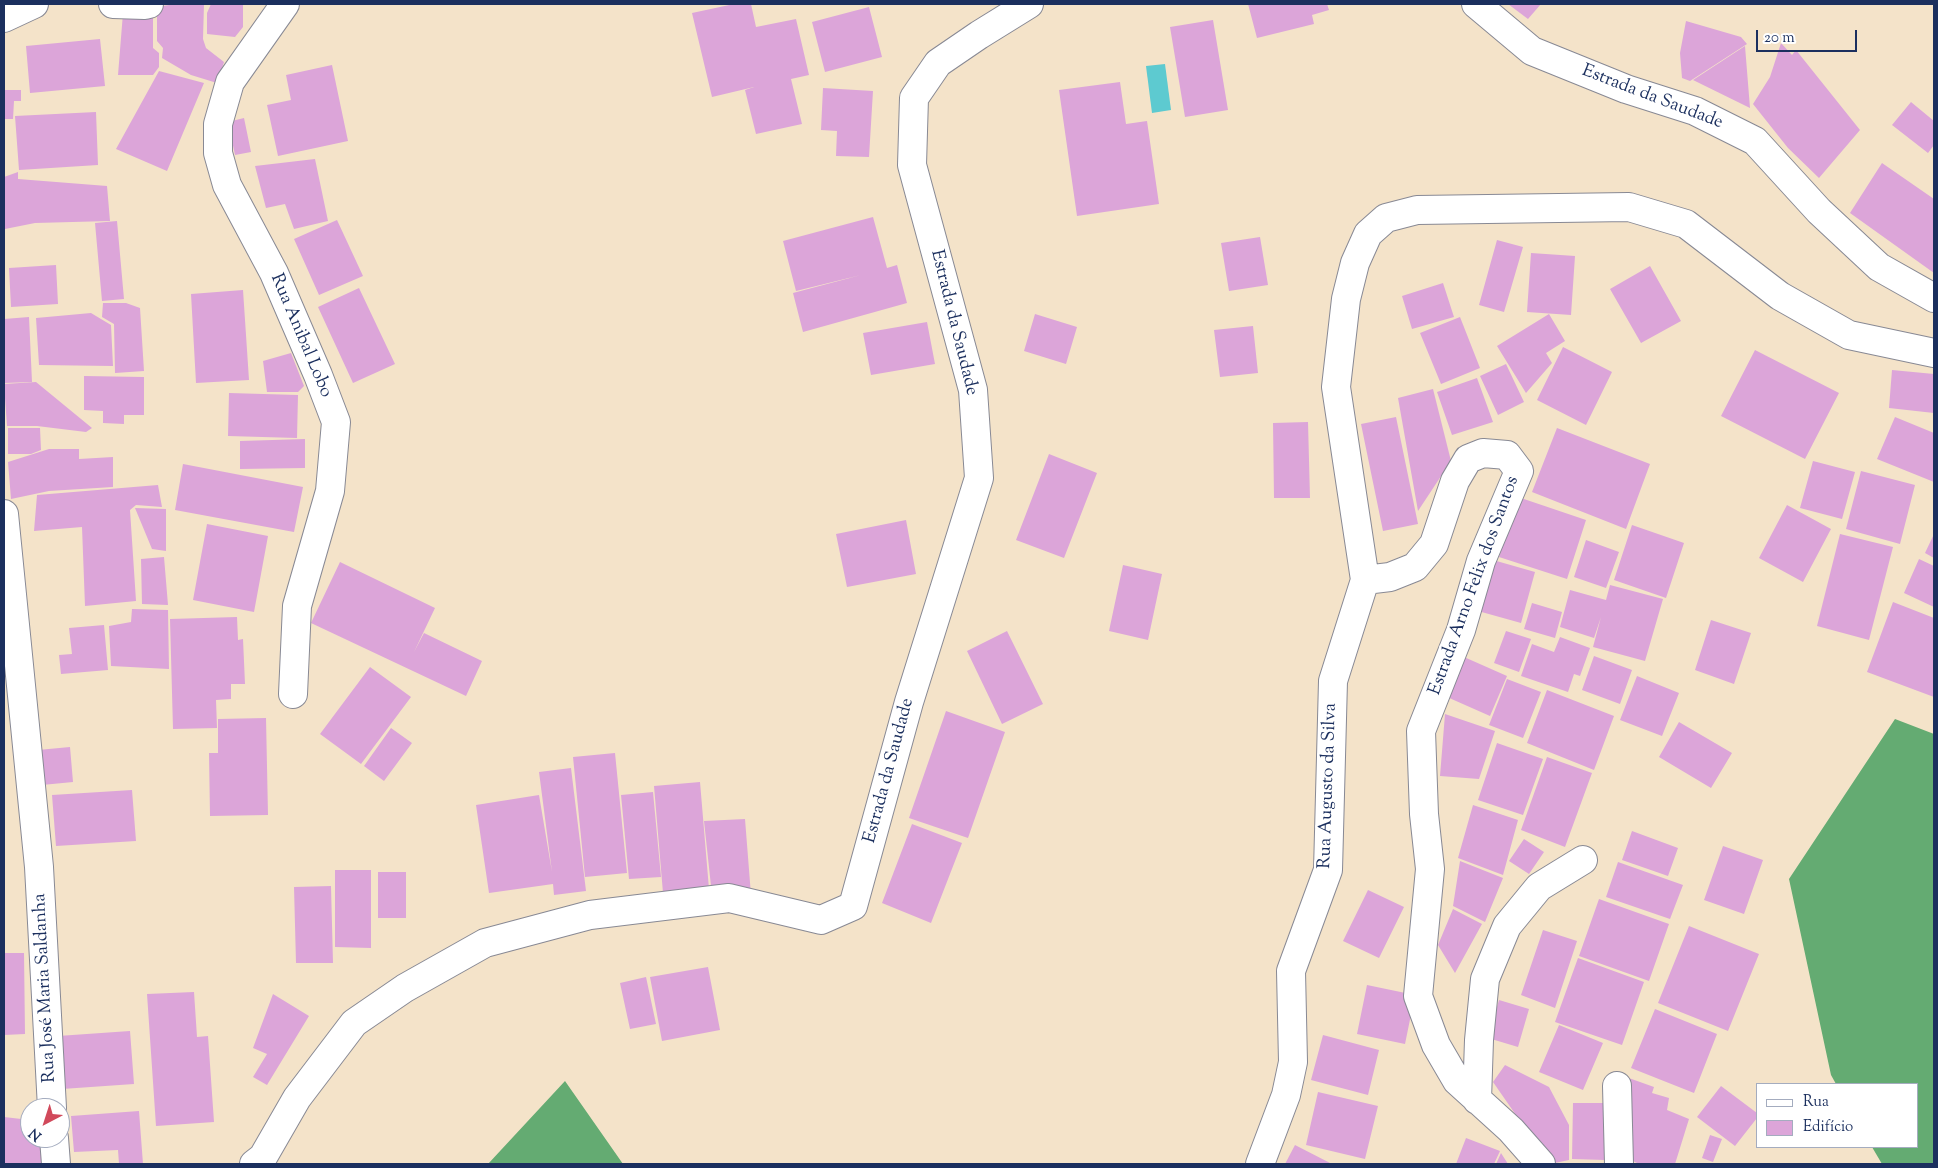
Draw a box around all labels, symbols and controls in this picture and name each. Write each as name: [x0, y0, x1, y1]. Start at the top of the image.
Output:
scale bar: [1758, 20, 1859, 52]
text: 20 m: [1764, 28, 1795, 49]
street label: Estrada da Saudade: [1578, 61, 1726, 135]
street label: Estrada da Saudade: [924, 248, 982, 398]
street label: Rua Anibal Lobo: [264, 271, 336, 401]
street label: Estrada Arno Felix dos Santos: [1425, 474, 1525, 698]
street label: Estrada da Saudade: [860, 696, 920, 846]
street label: Rua Augusto da Silva: [1315, 703, 1343, 869]
street label: Rua José Maria Saldanha: [30, 893, 62, 1083]
legend: [1756, 1083, 1918, 1148]
text: Rua: [1803, 1092, 1829, 1113]
north arrow: [20, 1098, 70, 1148]
text: Edifício: [1803, 1117, 1853, 1138]
text: N: [25, 1122, 47, 1145]

